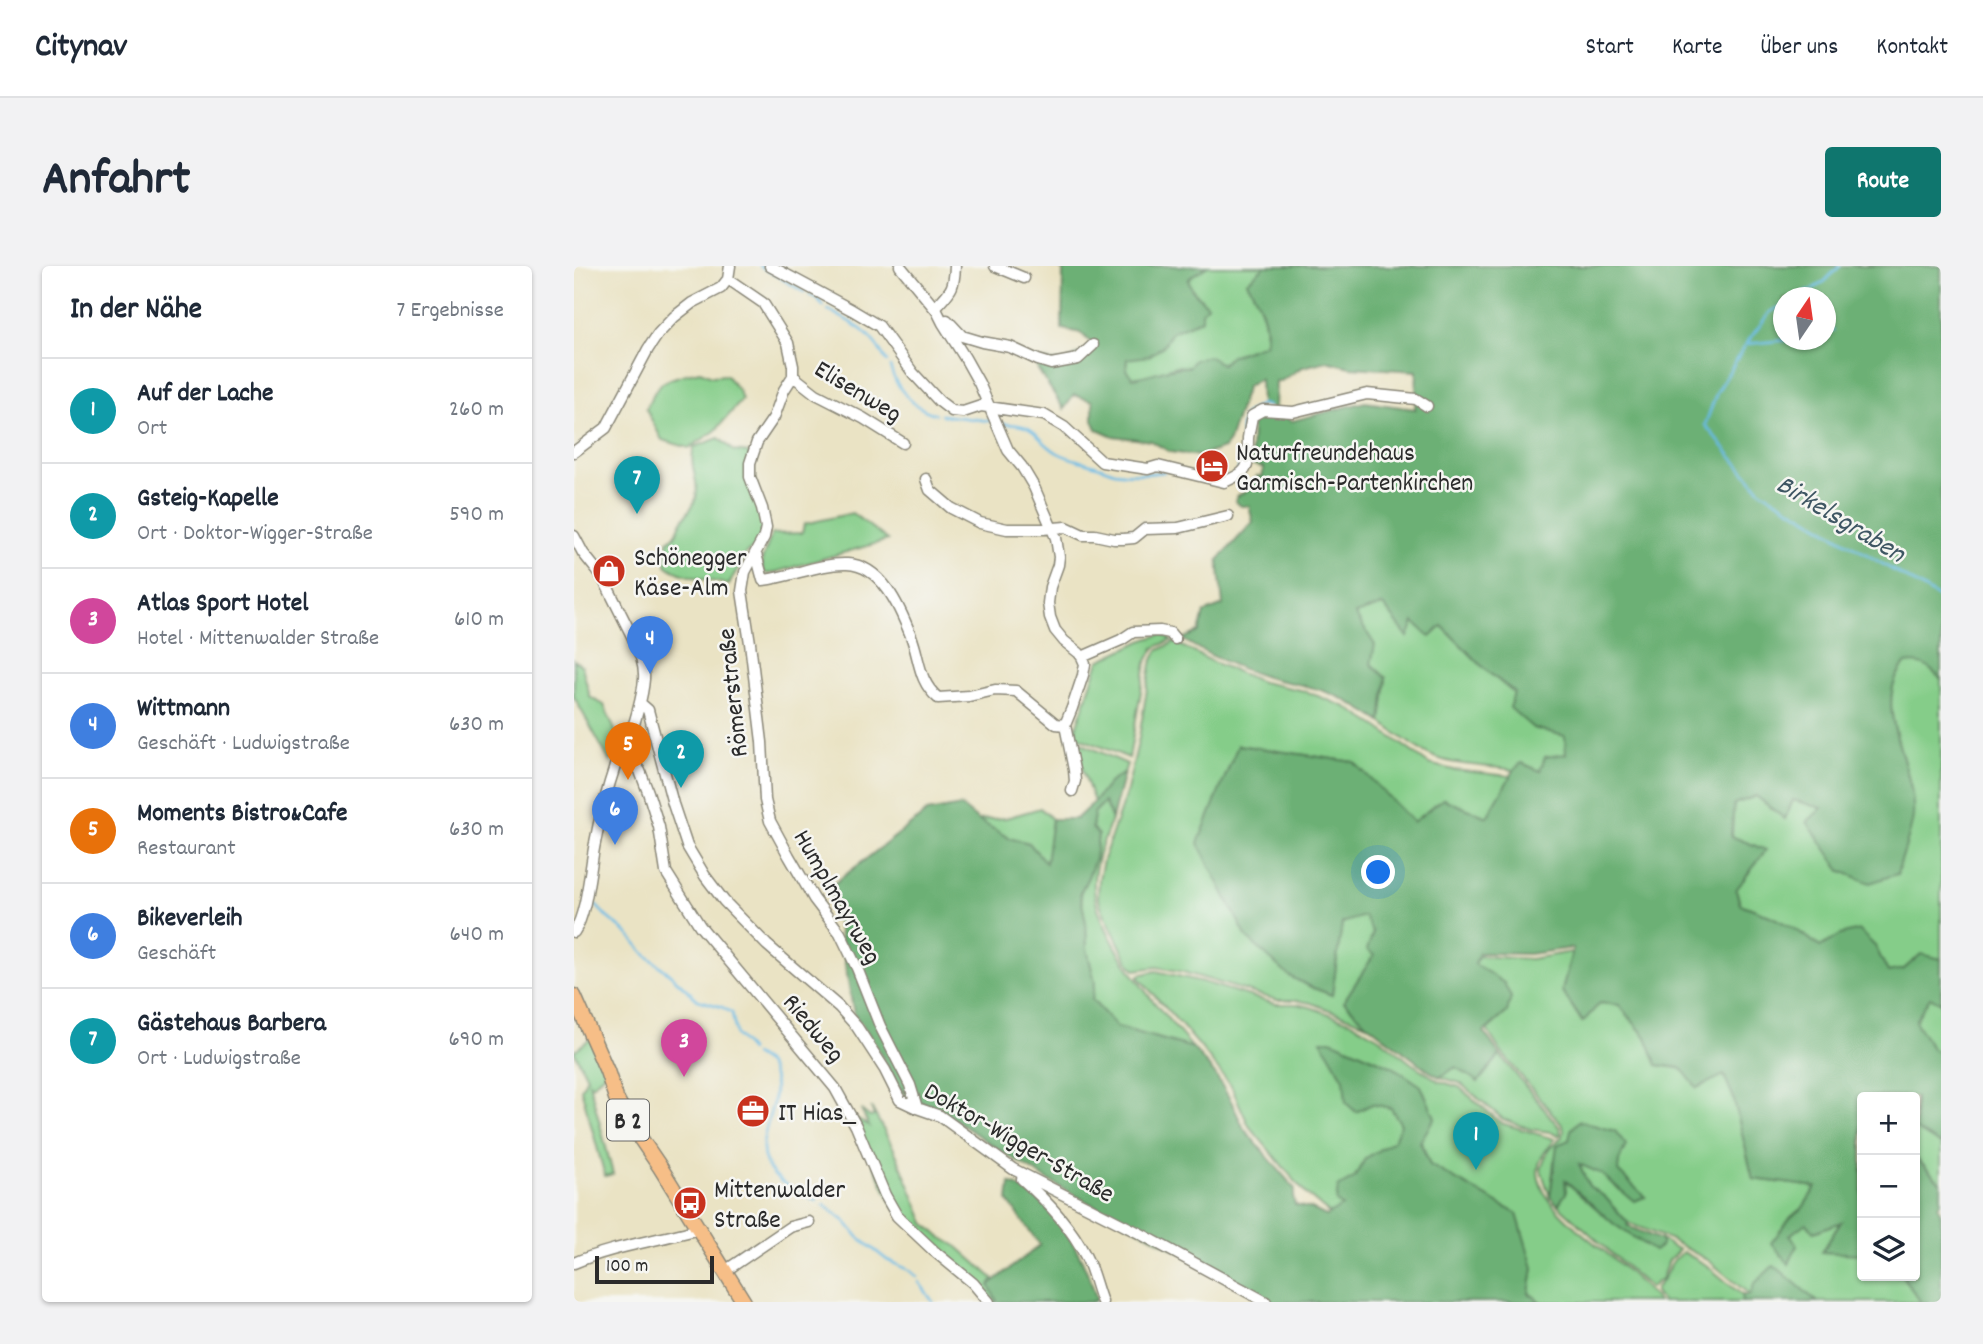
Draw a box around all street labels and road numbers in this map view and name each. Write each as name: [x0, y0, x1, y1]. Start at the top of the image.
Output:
street label: Elisenweg: [806, 352, 908, 434]
street label: Römerstraße: [709, 626, 760, 759]
street label: Humplmayrweg: [782, 823, 890, 972]
street label: Riedweg: [772, 986, 852, 1072]
street label: Doktor-Wigger-Straße: [916, 1074, 1120, 1214]
road number: B 2: [607, 1100, 649, 1140]

